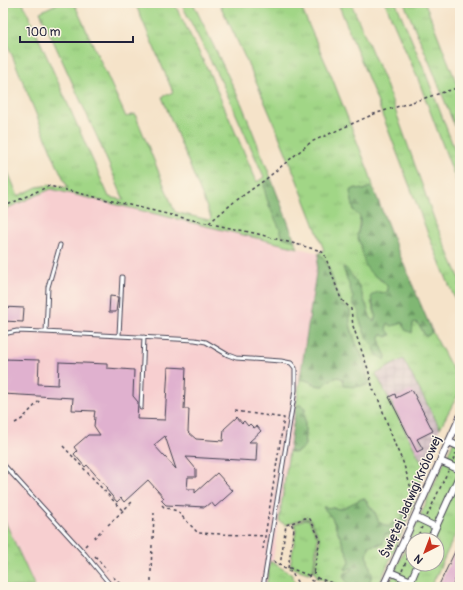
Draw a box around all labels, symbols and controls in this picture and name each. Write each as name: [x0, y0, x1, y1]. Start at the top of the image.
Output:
scale bar: [20, 18, 133, 44]
text: 100 m: [26, 25, 61, 40]
street label: Świętej Jadwigi Królowej: [377, 433, 445, 561]
north arrow: [405, 532, 445, 572]
text: N: [411, 551, 426, 566]

